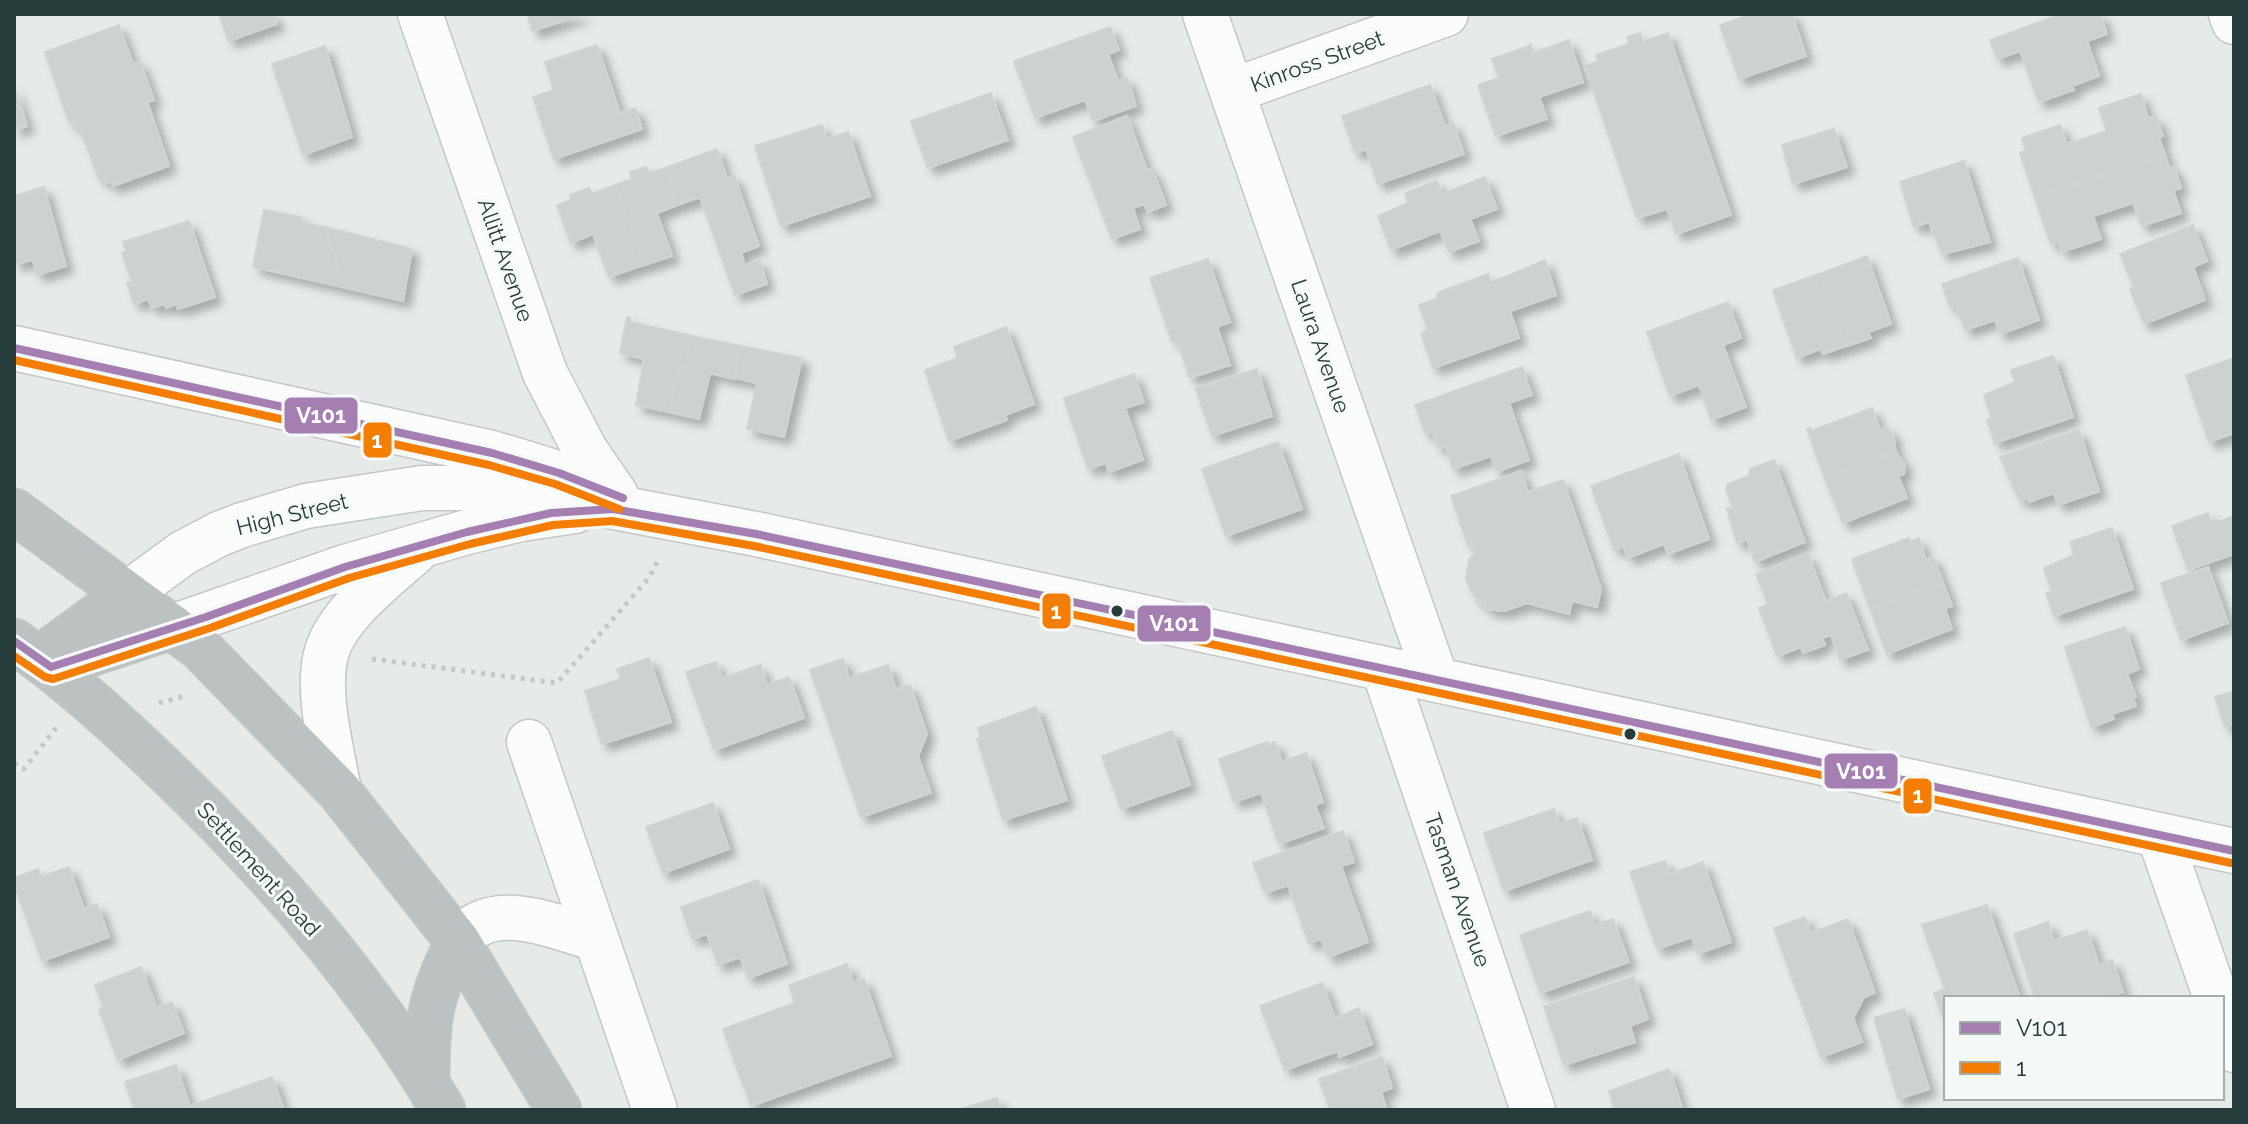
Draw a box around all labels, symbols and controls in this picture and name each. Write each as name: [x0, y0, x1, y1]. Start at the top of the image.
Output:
street label: Kinross Street: [1247, 25, 1388, 97]
street label: Allitt Avenue: [473, 195, 539, 325]
street label: Laura Avenue: [1286, 276, 1356, 416]
line badge: V101: [283, 396, 359, 435]
text: V101: [296, 402, 346, 428]
line badge: 1: [362, 421, 393, 459]
text: 1: [372, 427, 383, 453]
street label: High Street: [234, 487, 351, 540]
line badge: 1: [1041, 592, 1072, 630]
text: 1: [1051, 598, 1062, 624]
unlabelled marker: [1109, 603, 1125, 619]
line badge: V101: [1136, 604, 1212, 643]
text: V101: [1149, 610, 1199, 636]
unlabelled marker: [1622, 726, 1638, 742]
line badge: V101: [1823, 752, 1899, 790]
text: V101: [1836, 758, 1886, 784]
line badge: 1: [1902, 777, 1933, 815]
text: 1: [1913, 782, 1924, 808]
street label: Settlement Road: [192, 797, 326, 941]
street label: Tasman Avenue: [1420, 810, 1497, 970]
legend: [1944, 996, 2224, 1100]
text: V101: [2016, 1013, 2067, 1042]
text: 1: [2016, 1053, 2026, 1082]

